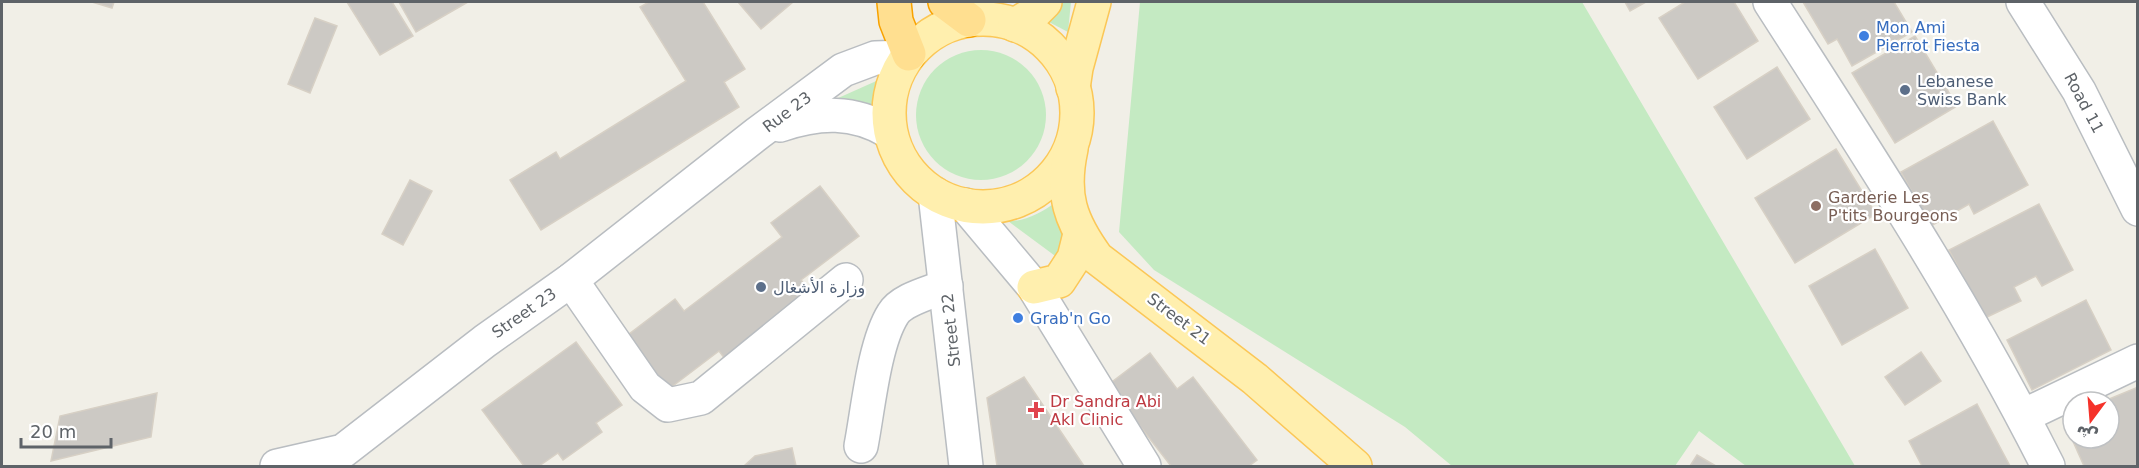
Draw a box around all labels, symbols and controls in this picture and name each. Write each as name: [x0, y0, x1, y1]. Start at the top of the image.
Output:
place label: Mon Ami Pierrot Fiesta: [1876, 18, 1980, 55]
marker: Mon Ami Pierrot Fiesta: [1857, 29, 1871, 43]
street label: Road 11: [2060, 70, 2108, 136]
place label: Lebanese Swiss Bank: [1917, 72, 2007, 109]
marker: Lebanese Swiss Bank: [1898, 83, 1912, 97]
street label: Rue 23: [759, 88, 815, 136]
place label: Garderie Les P'tits Bourgeons: [1828, 188, 1958, 225]
marker: Garderie Les P'tits Bourgeons: [1809, 199, 1823, 213]
place label: وزارة الأشغال: [773, 277, 865, 298]
marker: وزارة الأشغال: [754, 280, 768, 294]
street label: Street 23: [488, 284, 560, 342]
street label: Street 21: [1144, 289, 1214, 349]
street label: Street 22: [938, 292, 964, 368]
place label: Grab'n Go: [1030, 309, 1111, 328]
marker: Grab'n Go: [1011, 311, 1025, 325]
north arrow: [2061, 390, 2121, 450]
place label: Dr Sandra Abi Akl Clinic: [1050, 392, 1161, 429]
marker: Dr Sandra Abi Akl Clinic: [1027, 401, 1045, 419]
scale bar: [21, 411, 111, 449]
text: 20 m: [30, 421, 76, 442]
text: ش: [2074, 422, 2100, 446]

